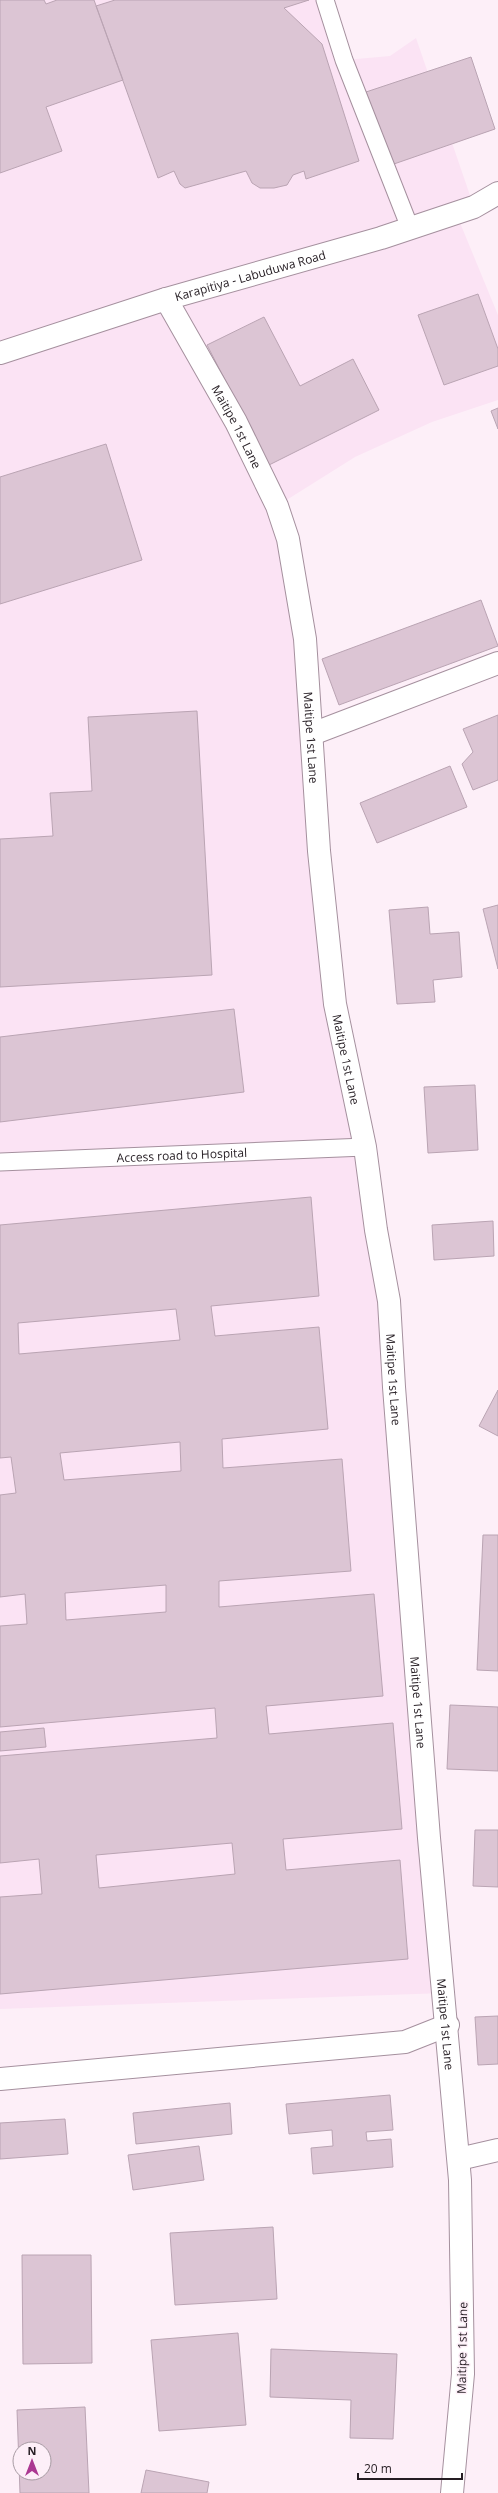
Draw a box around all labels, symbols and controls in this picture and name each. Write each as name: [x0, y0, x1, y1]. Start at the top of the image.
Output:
street label: Karapitiya - Labuduwa Road: [173, 246, 328, 305]
street label: Maitipe 1st Lane: [208, 382, 266, 471]
street label: Maitipe 1st Lane: [300, 691, 323, 784]
street label: Maitipe 1st Lane: [329, 1012, 364, 1106]
street label: Access road to Hospital: [116, 1143, 247, 1166]
street label: Maitipe 1st Lane: [382, 1333, 405, 1426]
street label: Maitipe 1st Lane: [406, 1656, 431, 1749]
street label: Maitipe 1st Lane: [433, 1978, 459, 2071]
street label: Maitipe 1st Lane: [453, 2302, 471, 2394]
north arrow: [12, 2441, 52, 2481]
text: N: [28, 2443, 36, 2458]
scale bar: [358, 2455, 462, 2481]
text: 20 m: [364, 2460, 392, 2477]

